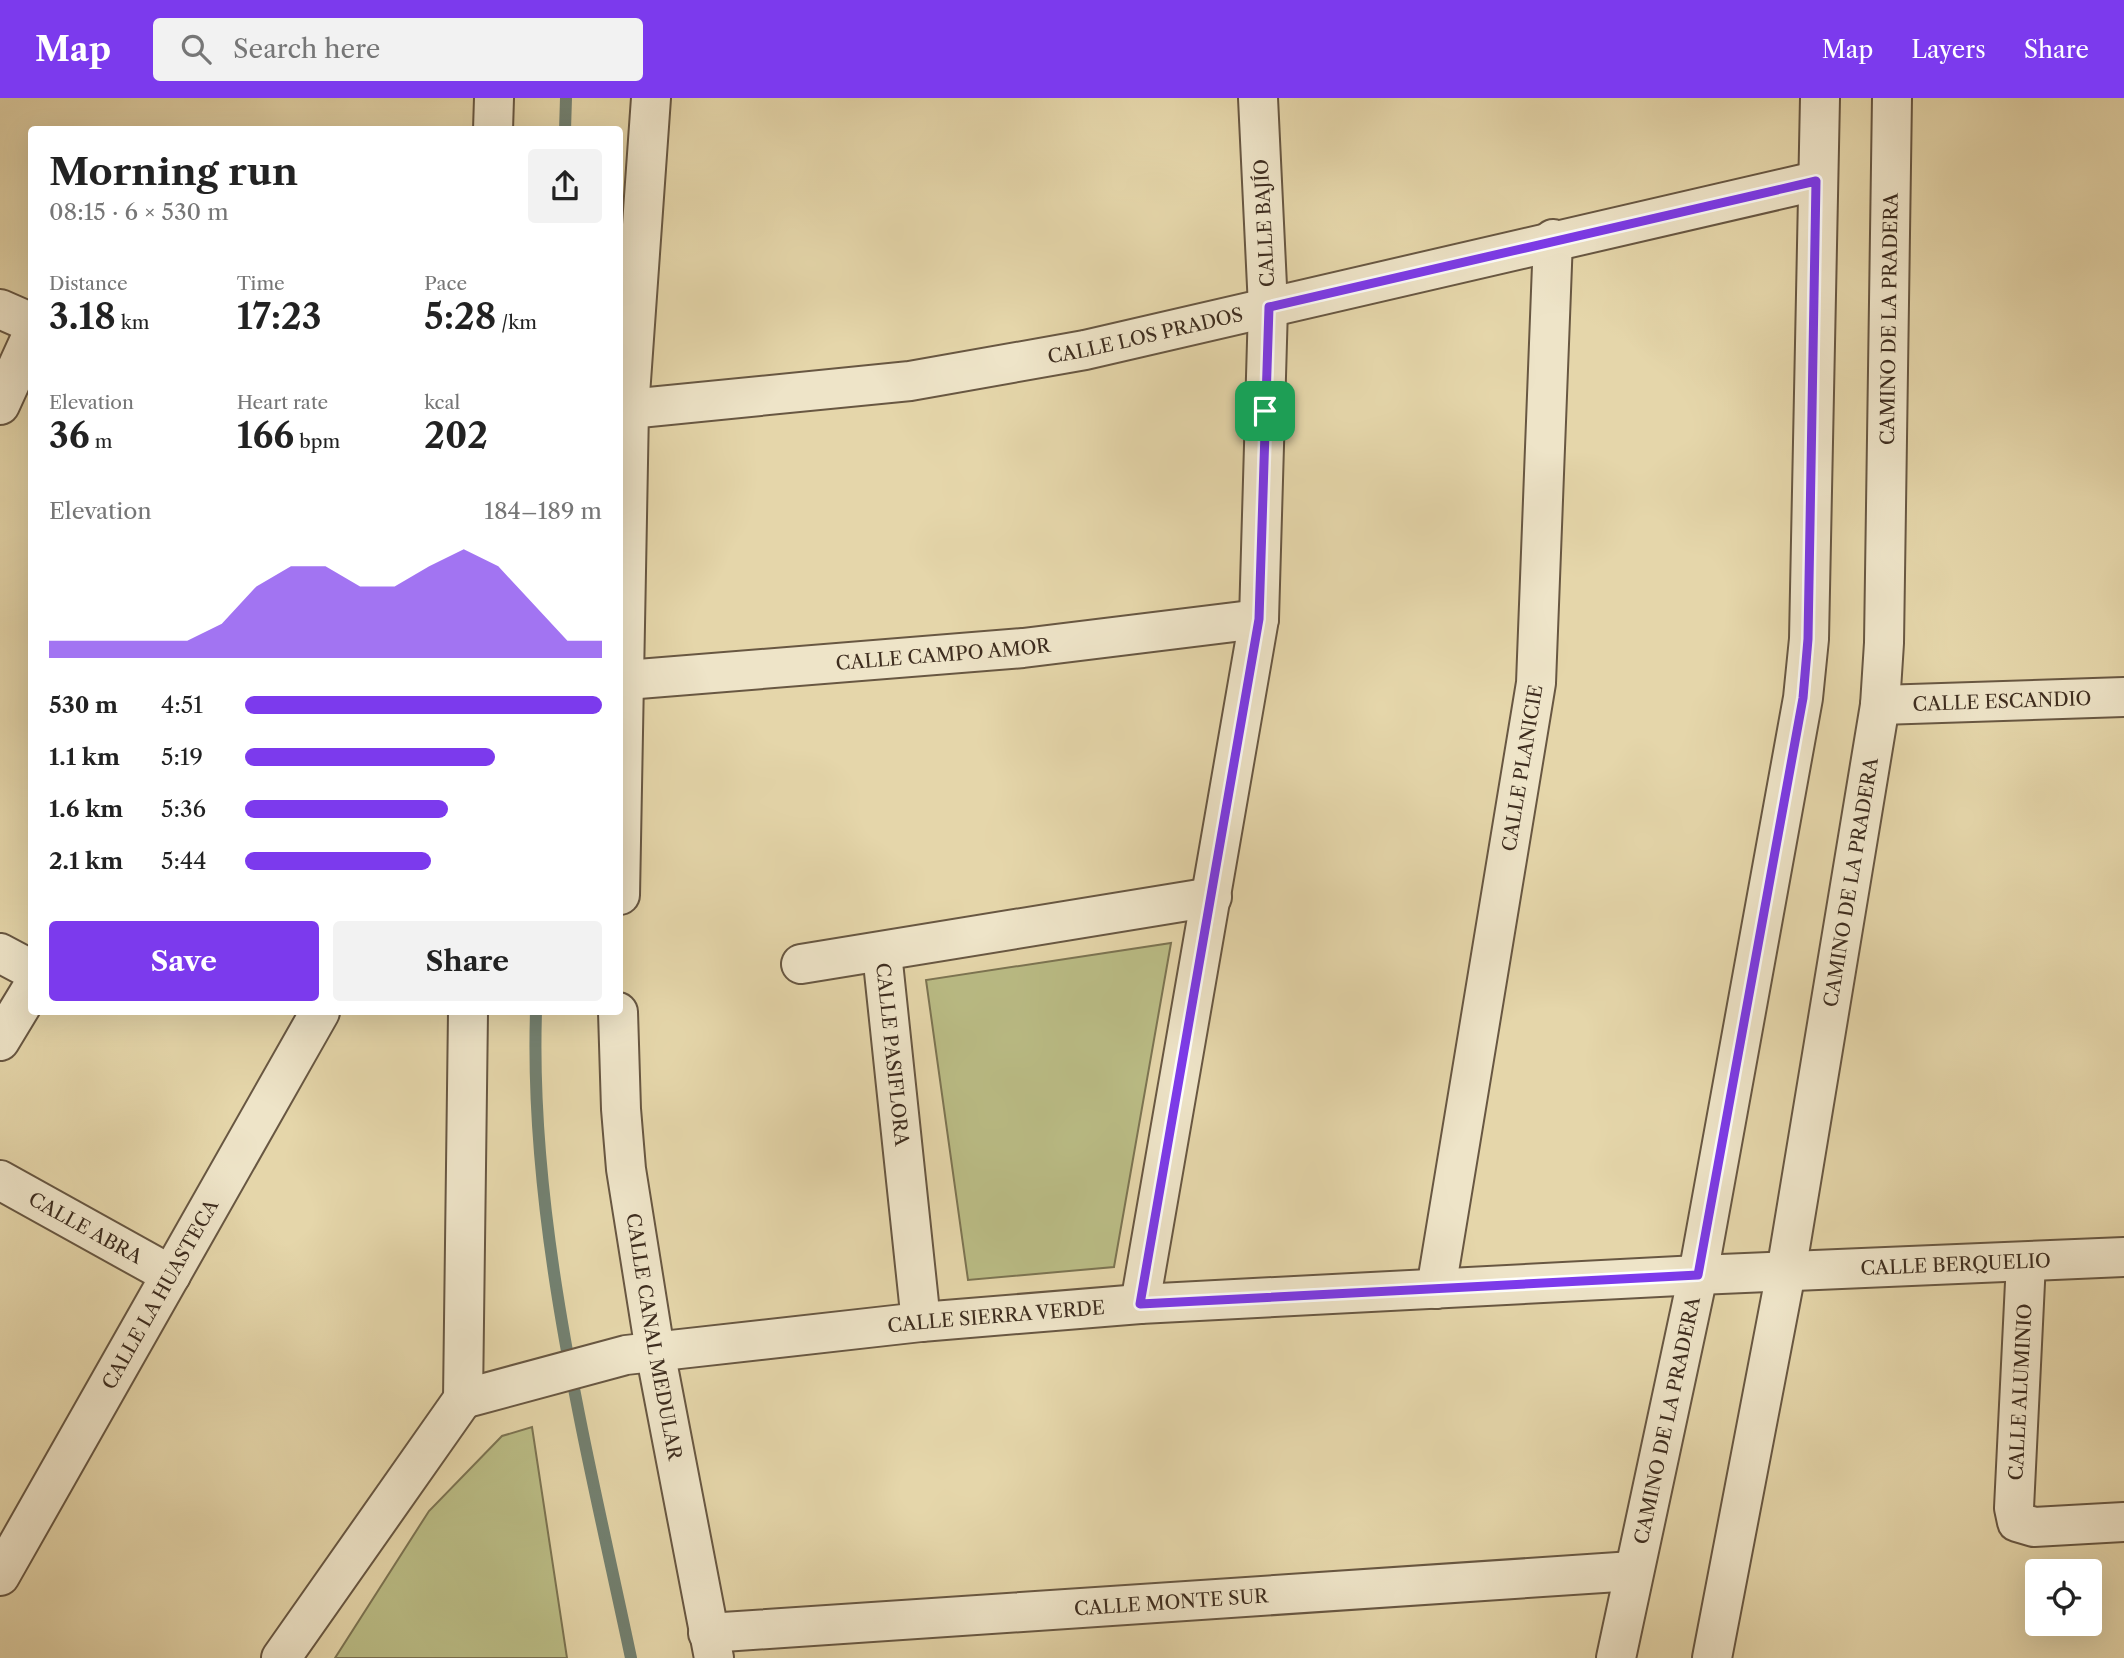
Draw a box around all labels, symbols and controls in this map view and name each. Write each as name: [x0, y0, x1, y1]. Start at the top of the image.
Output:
search box: [153, 18, 643, 81]
text: Map: [35, 29, 111, 70]
icon: search: [177, 30, 215, 68]
text: Search here: [233, 33, 380, 65]
text: Map: [1822, 35, 1873, 64]
text: Layers: [1911, 35, 1986, 64]
text: Share: [2024, 35, 2089, 64]
text: Morning run: [49, 148, 298, 195]
button: share: [528, 149, 602, 223]
street label: CALLE BAJÍO: [1250, 158, 1279, 288]
street label: CAMINO DE LA PRADERA: [1876, 192, 1903, 445]
text: 08:15 · 6 × 530 m: [49, 198, 229, 226]
text: Distance: [49, 272, 128, 295]
text: Time: [237, 272, 285, 295]
text: Pace: [424, 272, 467, 295]
text: 3.18: [49, 295, 116, 338]
text: 17:23: [237, 295, 322, 338]
text: 5:28: [424, 295, 496, 338]
street label: CALLE LOS PRADOS: [1046, 303, 1245, 368]
text: km: [116, 311, 150, 334]
text: /km: [496, 311, 537, 334]
pin: [1235, 381, 1295, 441]
text: Elevation: [49, 391, 134, 414]
text: Heart rate: [237, 391, 328, 414]
text: kcal: [424, 391, 460, 414]
icon: arrive: [1246, 392, 1284, 430]
text: 36: [49, 414, 90, 457]
text: 166: [237, 414, 294, 457]
text: 202: [424, 414, 488, 457]
text: m: [90, 430, 112, 453]
text: bpm: [294, 430, 340, 453]
text: Elevation: [49, 497, 152, 525]
text: 184–189 m: [484, 497, 602, 525]
street label: CALLE CAMPO AMOR: [835, 634, 1053, 675]
street label: CALLE PLANICIE: [1497, 683, 1548, 853]
street label: CALLE ESCANDIO: [1912, 687, 2092, 716]
text: 530 m: [49, 691, 118, 719]
text: 4:51: [161, 691, 203, 719]
text: 1.1 km: [49, 743, 120, 771]
text: 5:19: [161, 743, 203, 771]
street label: CAMINO DE LA PRADERA: [1819, 755, 1883, 1009]
text: 1.6 km: [49, 795, 123, 823]
text: 5:36: [161, 795, 206, 823]
text: 2.1 km: [49, 847, 123, 875]
text: 5:44: [161, 847, 207, 875]
button: Save: [49, 921, 319, 1001]
button: Share: [333, 921, 602, 1001]
street label: CALLE PASIFLORA: [871, 962, 913, 1148]
street label: CALLE ABRA: [25, 1187, 147, 1269]
street label: CALLE LA HUASTECA: [97, 1195, 224, 1393]
street label: CALLE CANAL MEDULAR: [621, 1211, 687, 1463]
street label: CALLE BERQUELIO: [1860, 1249, 2051, 1280]
street label: CAMINO DE LA PRADERA: [1630, 1294, 1705, 1546]
street label: CALLE SIERRA VERDE: [886, 1296, 1106, 1338]
street label: CALLE ALUMINIO: [2004, 1303, 2037, 1481]
map controls: [2025, 1559, 2102, 1636]
button: locate: [2025, 1559, 2102, 1636]
street label: CALLE MONTE SUR: [1073, 1584, 1270, 1620]

